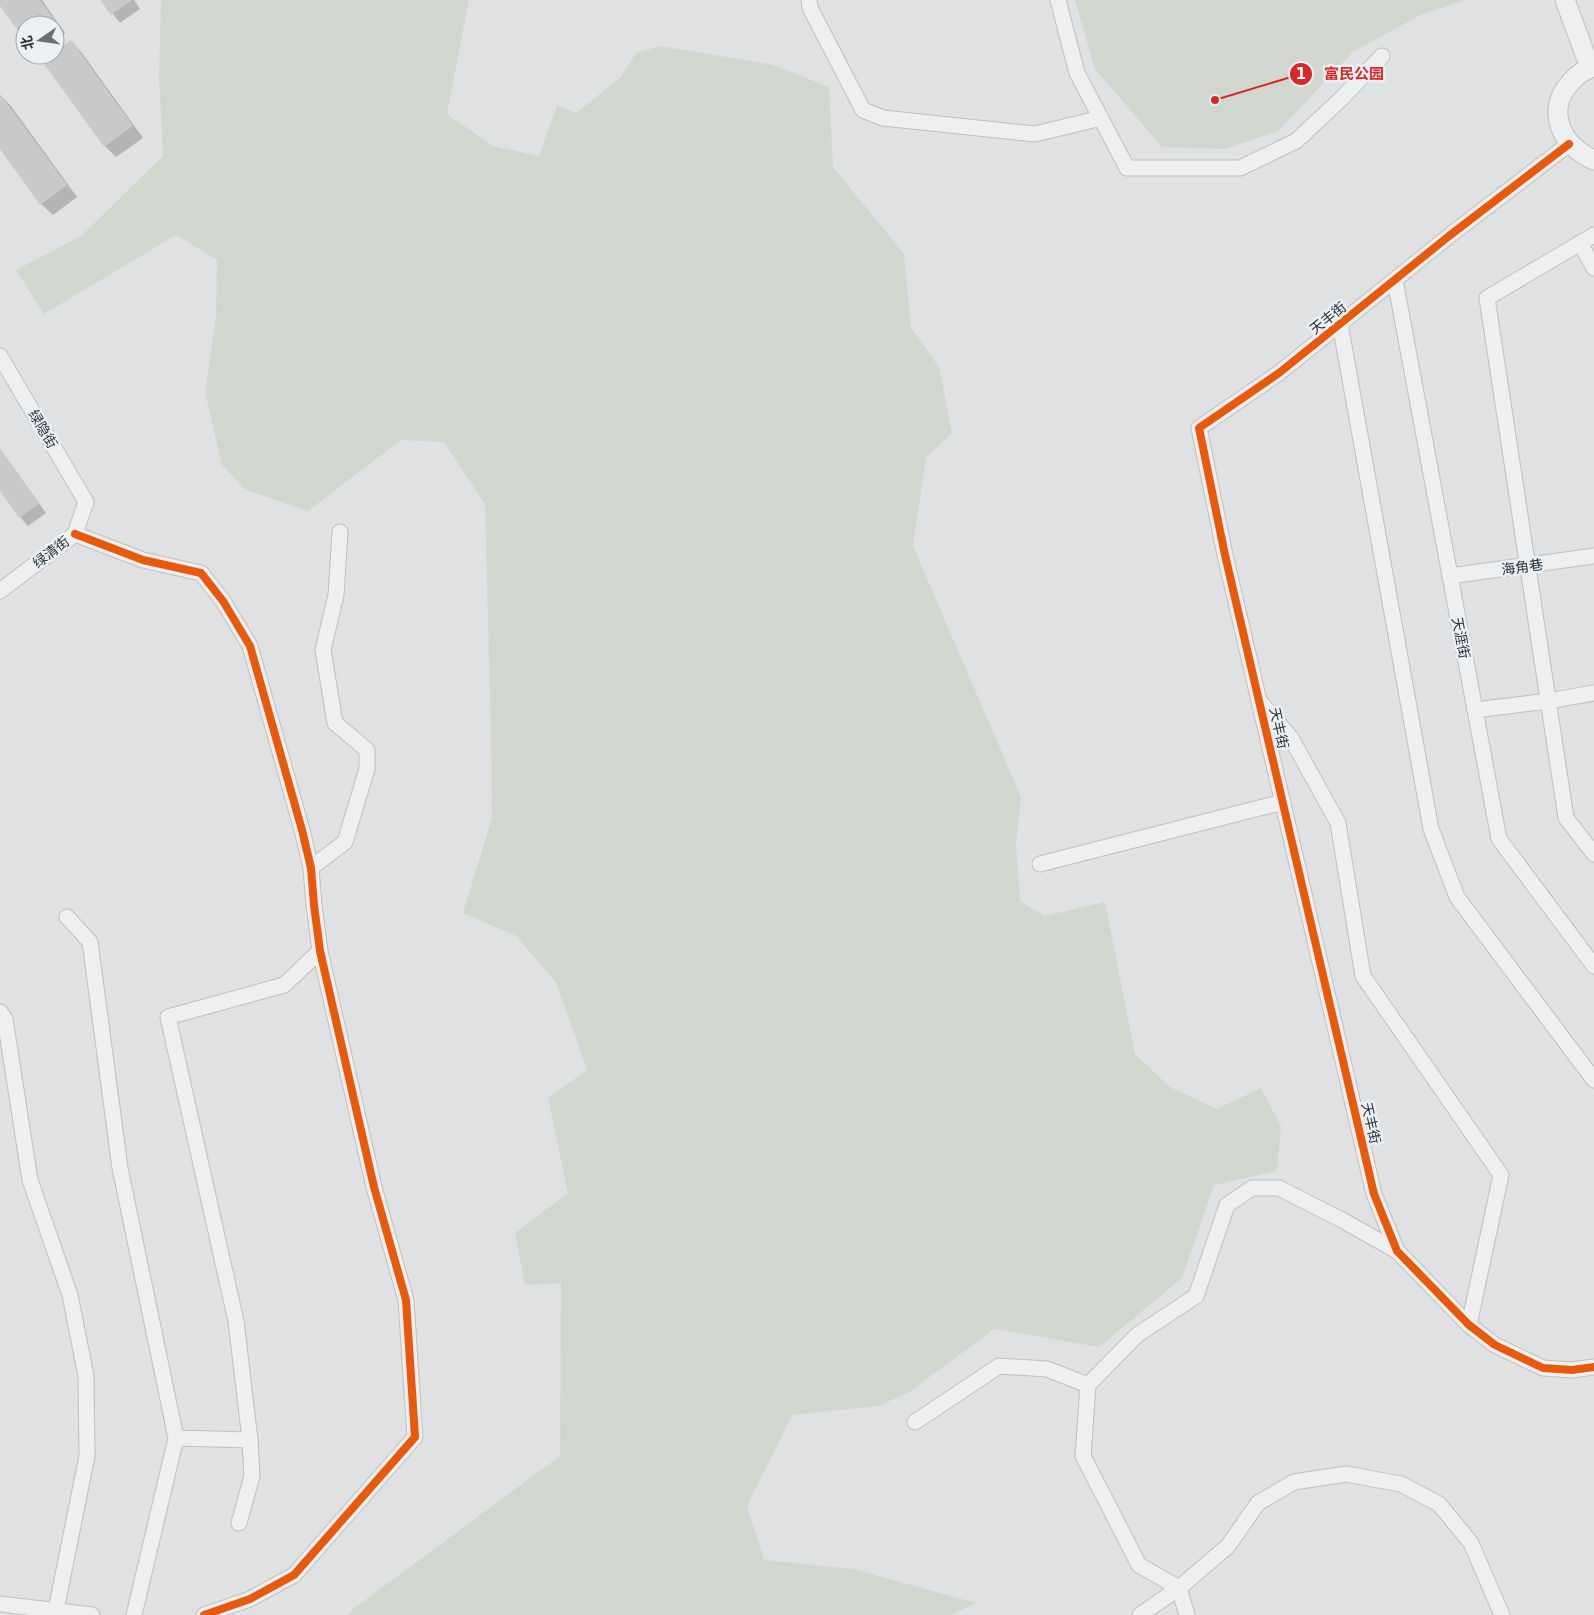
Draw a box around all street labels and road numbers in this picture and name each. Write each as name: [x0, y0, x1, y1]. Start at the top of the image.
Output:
street label: 天丰街: [1307, 299, 1349, 337]
street label: 绿隐街: [25, 407, 61, 451]
street label: 绿清街: [30, 533, 72, 571]
street label: 海角巷: [1500, 556, 1544, 578]
street label: 天涯街: [1449, 616, 1473, 660]
street label: 天丰街: [1266, 706, 1292, 750]
street label: 天丰街: [1358, 1101, 1384, 1145]

